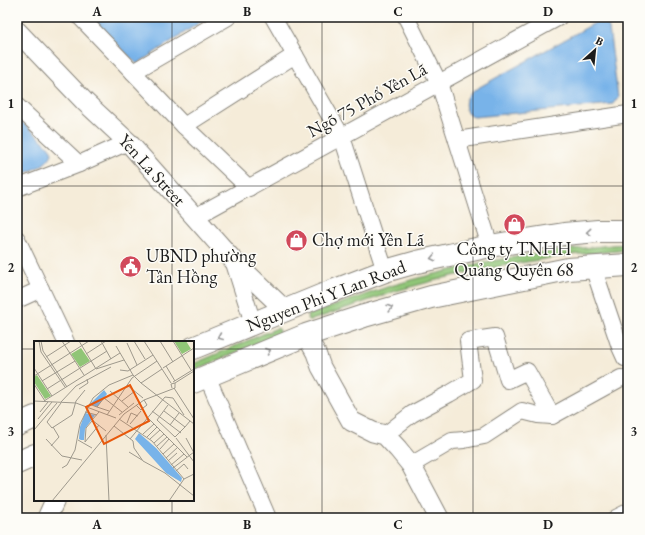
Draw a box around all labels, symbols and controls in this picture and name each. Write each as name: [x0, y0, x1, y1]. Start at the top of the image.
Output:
text: A: [91, 3, 102, 20]
text: B: [243, 3, 251, 20]
text: C: [393, 3, 403, 20]
text: D: [543, 3, 553, 20]
north arrow: [575, 30, 615, 70]
text: B: [593, 33, 606, 49]
street label: Ngõ 75 Phố Yên Lã: [303, 57, 431, 142]
text: 1: [8, 95, 15, 112]
text: 1: [631, 95, 638, 112]
street label: Yen La Street: [114, 129, 191, 211]
shop icon: Công ty TNHH Quảng Quyên 68: [501, 211, 527, 237]
shop icon: Chợ mới Yên Lã: [283, 227, 309, 253]
place label: Chợ mới Yên Lã: [312, 228, 425, 251]
one-way arrow: [586, 228, 592, 237]
place label: Công ty TNHH Quảng Quyên 68: [454, 237, 574, 281]
place label: UBND phường Tân Hồng: [146, 244, 256, 288]
public building icon: UBND phường Tân Hồng: [118, 253, 144, 279]
street label: Nguyen Phi Y Lan Road: [243, 254, 410, 337]
one-way arrow: [430, 254, 437, 262]
text: 2: [8, 259, 15, 276]
text: 2: [631, 259, 638, 276]
one-way arrow: [387, 304, 394, 313]
one-way arrow: [216, 332, 224, 340]
inset map: [34, 341, 194, 501]
one-way arrow: [263, 348, 271, 356]
text: 3: [8, 423, 15, 440]
text: 3: [631, 423, 638, 440]
text: A: [91, 516, 102, 533]
text: B: [243, 516, 251, 533]
text: C: [393, 516, 403, 533]
text: D: [543, 516, 553, 533]

